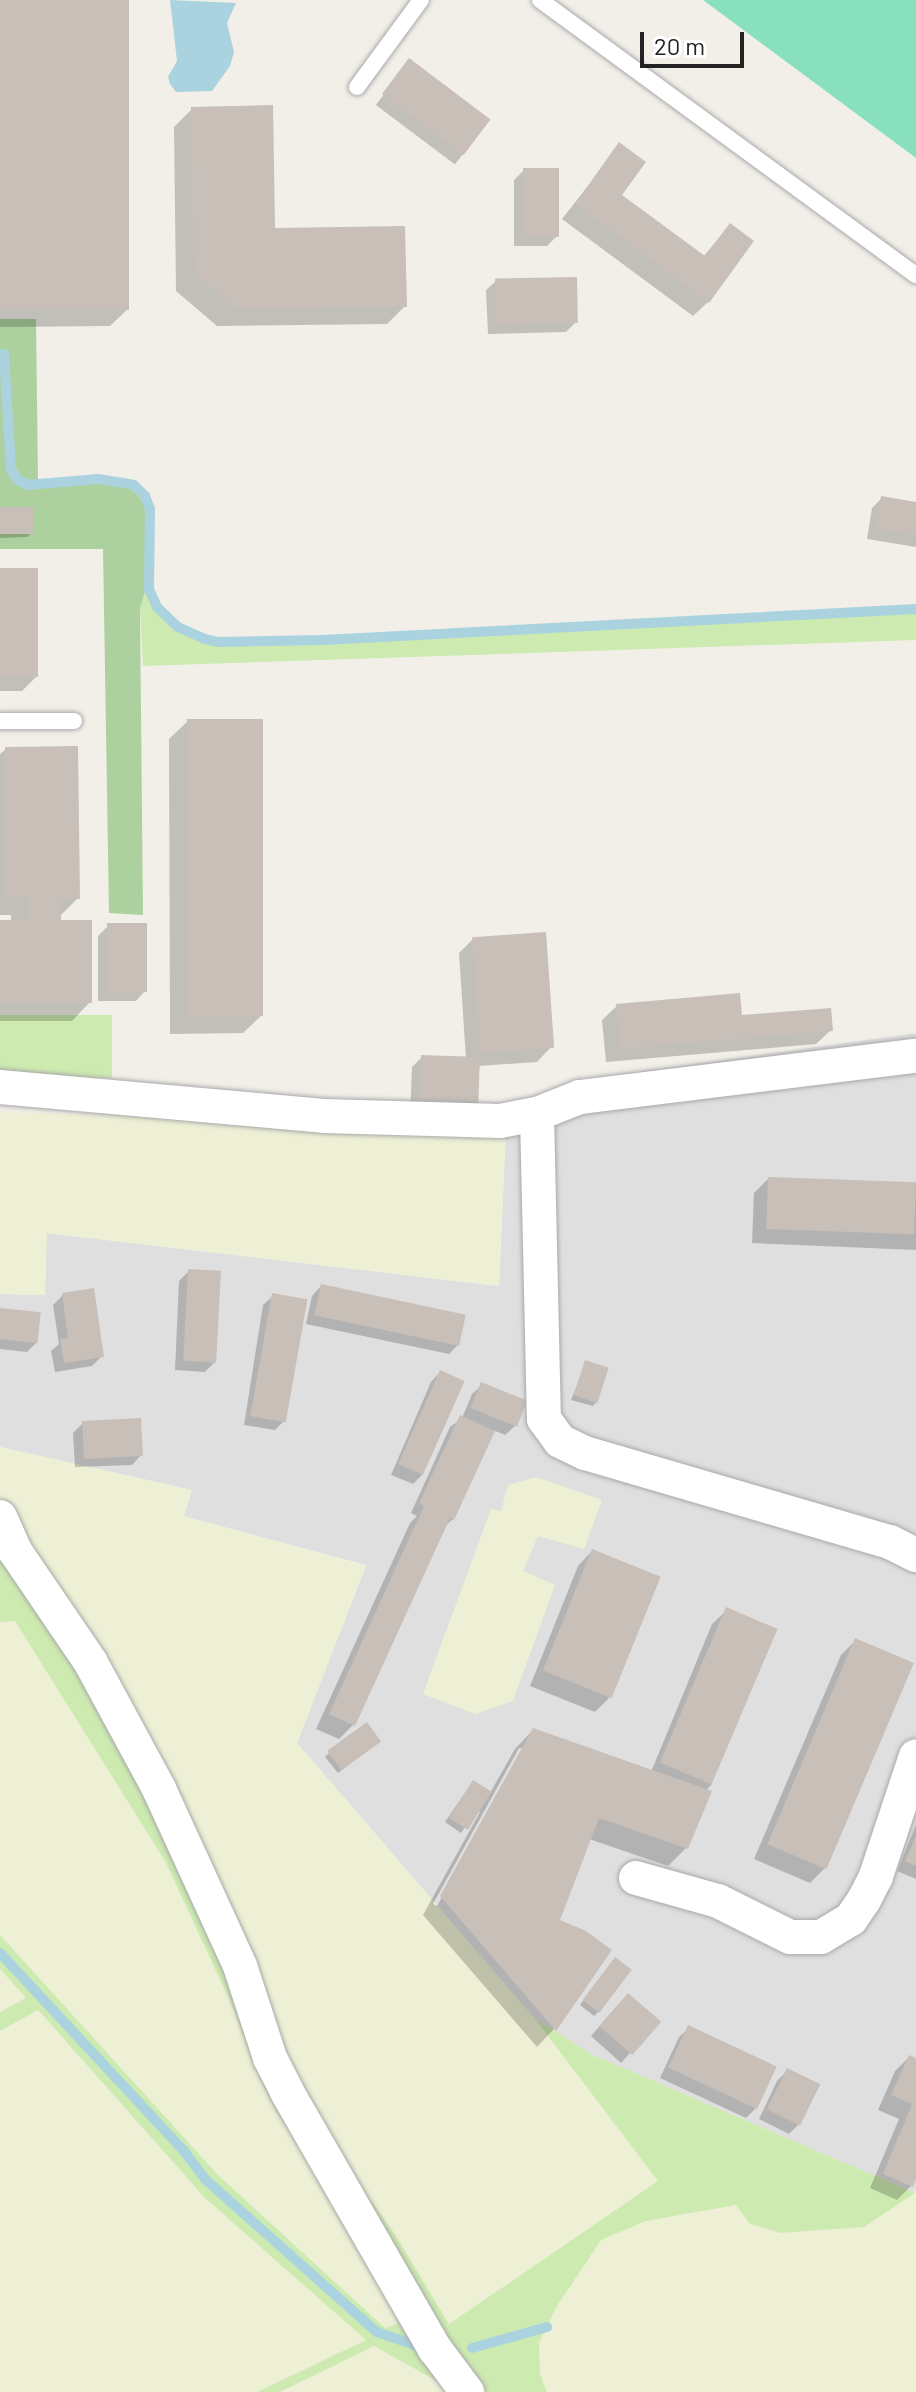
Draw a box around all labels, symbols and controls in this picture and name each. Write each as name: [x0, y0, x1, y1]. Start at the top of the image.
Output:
scale bar: [644, 16, 748, 66]
text: 20 m: [654, 31, 705, 60]

